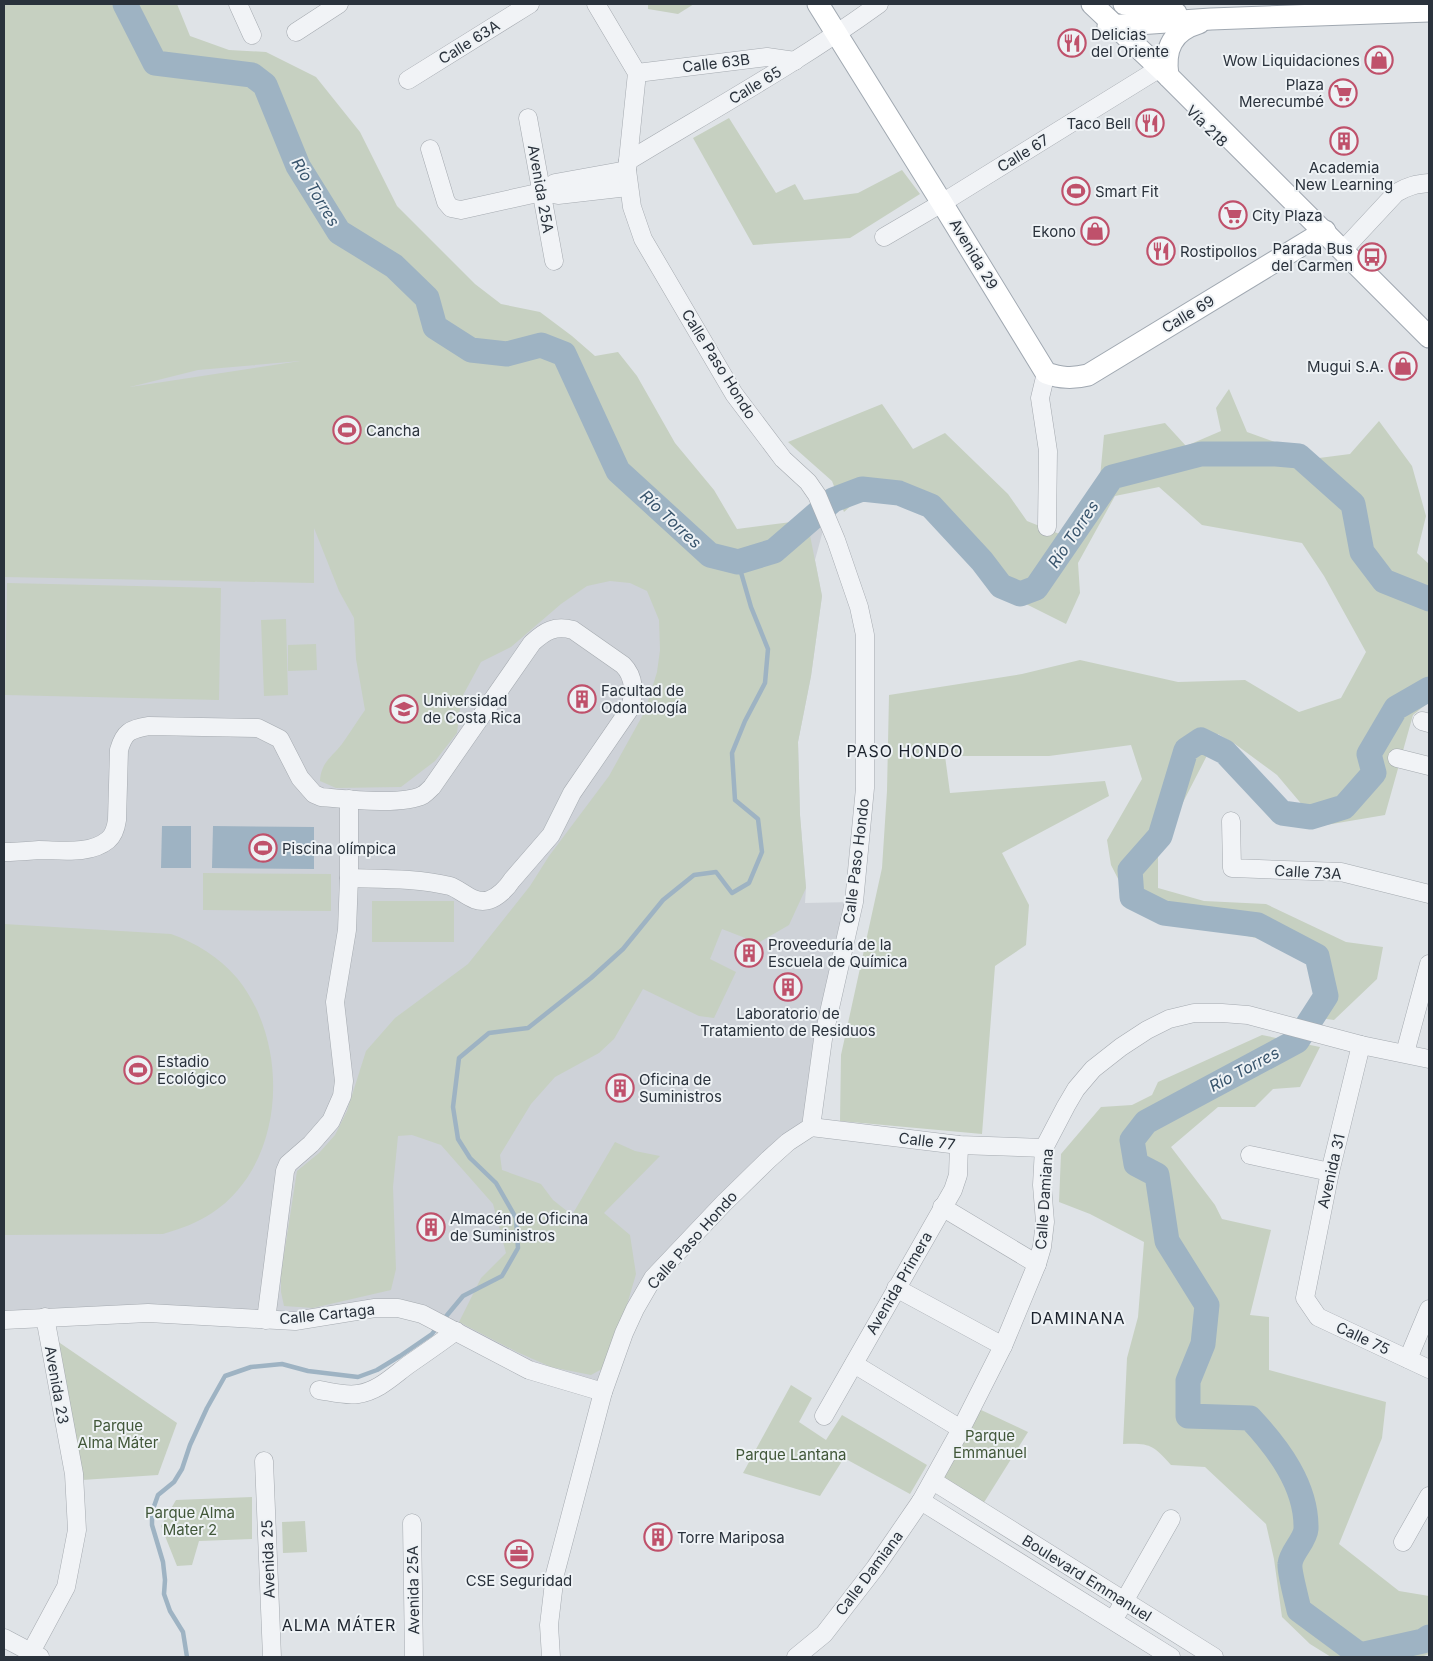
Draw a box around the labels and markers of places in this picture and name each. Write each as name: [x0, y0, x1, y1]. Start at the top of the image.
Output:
place label: Delicias del Oriente: [1091, 25, 1169, 61]
restaurant icon: Delicias del Oriente: [1057, 28, 1087, 58]
shop icon: Wow Liquidaciones: [1364, 45, 1394, 75]
place label: Wow Liquidaciones: [1223, 51, 1360, 70]
place label: Plaza Merecumbé: [1239, 75, 1324, 111]
supermarket icon: Plaza Merecumbé: [1328, 78, 1358, 108]
restaurant icon: Taco Bell: [1135, 108, 1165, 138]
place label: Taco Bell: [1066, 114, 1131, 133]
building icon: Academia New Learning: [1329, 126, 1359, 156]
place label: Academia New Learning: [1295, 158, 1393, 194]
sports icon: Smart Fit: [1061, 176, 1091, 206]
place label: Smart Fit: [1095, 182, 1159, 201]
supermarket icon: City Plaza: [1218, 200, 1248, 230]
place label: City Plaza: [1252, 206, 1323, 225]
shop icon: Ekono: [1080, 216, 1110, 246]
place label: Ekono: [1032, 222, 1076, 241]
restaurant icon: Rostipollos: [1146, 236, 1176, 266]
place label: Parada Bus del Carmen: [1271, 239, 1353, 275]
place label: Rostipollos: [1180, 242, 1257, 261]
bus stop icon: Parada Bus del Carmen: [1357, 242, 1387, 272]
shop icon: Mugui S.A.: [1388, 351, 1418, 381]
place label: Mugui S.A.: [1307, 357, 1384, 376]
sports icon: Cancha: [332, 415, 362, 445]
place label: Cancha: [366, 421, 420, 440]
place label: Facultad de Odontología: [601, 681, 687, 717]
building icon: Facultad de Odontología: [567, 684, 597, 714]
place label: Universidad de Costa Rica: [423, 691, 521, 727]
school or university icon: Universidad de Costa Rica: [389, 694, 419, 724]
sports icon: Piscina olímpica: [248, 833, 278, 863]
place label: Piscina olímpica: [282, 839, 396, 858]
place label: Proveeduría de la Escuela de Química: [768, 935, 907, 971]
building icon: Proveeduría de la Escuela de Química: [734, 938, 764, 968]
building icon: Laboratorio de Tratamiento de Residuos: [773, 972, 803, 1002]
place label: Laboratorio de Tratamiento de Residuos: [700, 1004, 876, 1040]
place label: Estadio Ecológico: [157, 1052, 227, 1088]
sports icon: Estadio Ecológico: [123, 1055, 153, 1085]
place label: Oficina de Suministros: [639, 1070, 722, 1106]
building icon: Oficina de Suministros: [605, 1073, 635, 1103]
place label: Almacén de Oficina de Suministros: [450, 1209, 588, 1245]
building icon: Almacén de Oficina de Suministros: [416, 1212, 446, 1242]
building icon: Torre Mariposa: [643, 1522, 673, 1552]
place label: Torre Mariposa: [677, 1528, 785, 1547]
office icon: CSE Seguridad: [504, 1539, 534, 1569]
place label: CSE Seguridad: [466, 1571, 572, 1590]

